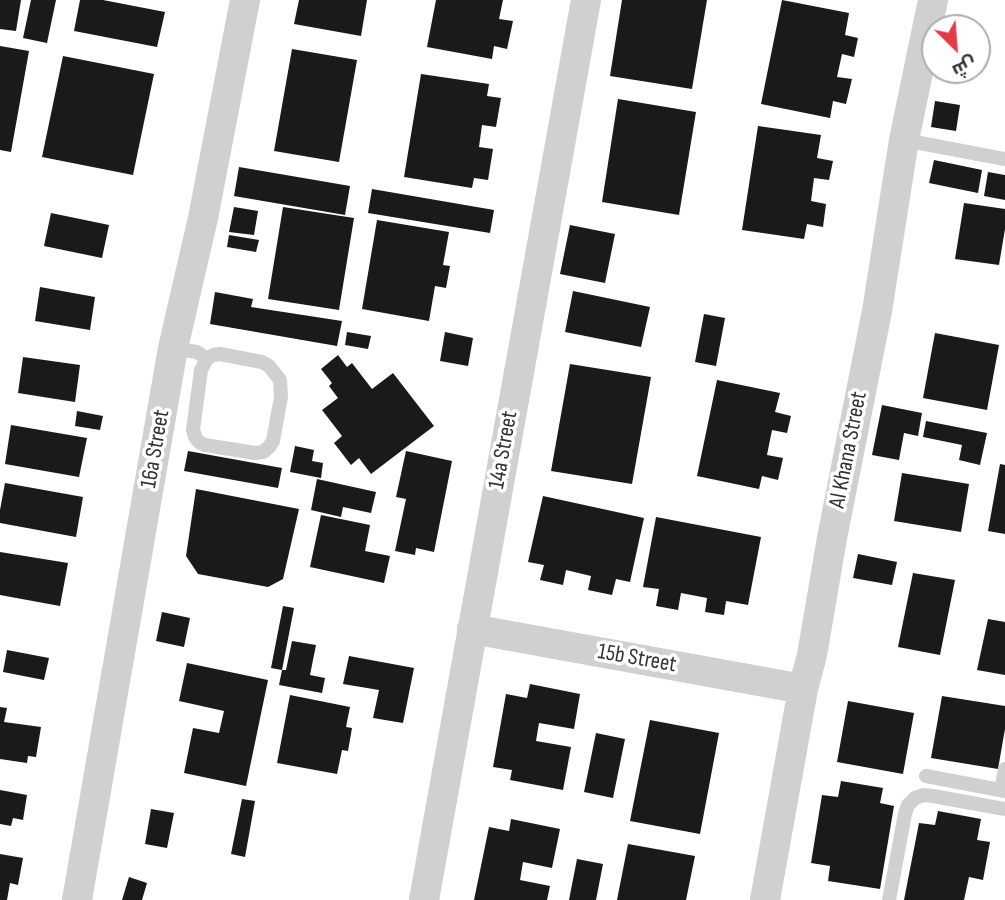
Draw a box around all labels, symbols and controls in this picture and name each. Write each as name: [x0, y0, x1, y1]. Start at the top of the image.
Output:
north arrow: [921, 14, 991, 84]
text: ش: [948, 51, 980, 82]
street label: Al Khana Street: [824, 389, 874, 511]
street label: 16a Street: [136, 408, 176, 490]
street label: 14a Street: [484, 409, 524, 491]
street label: 15b Street: [596, 639, 678, 679]

